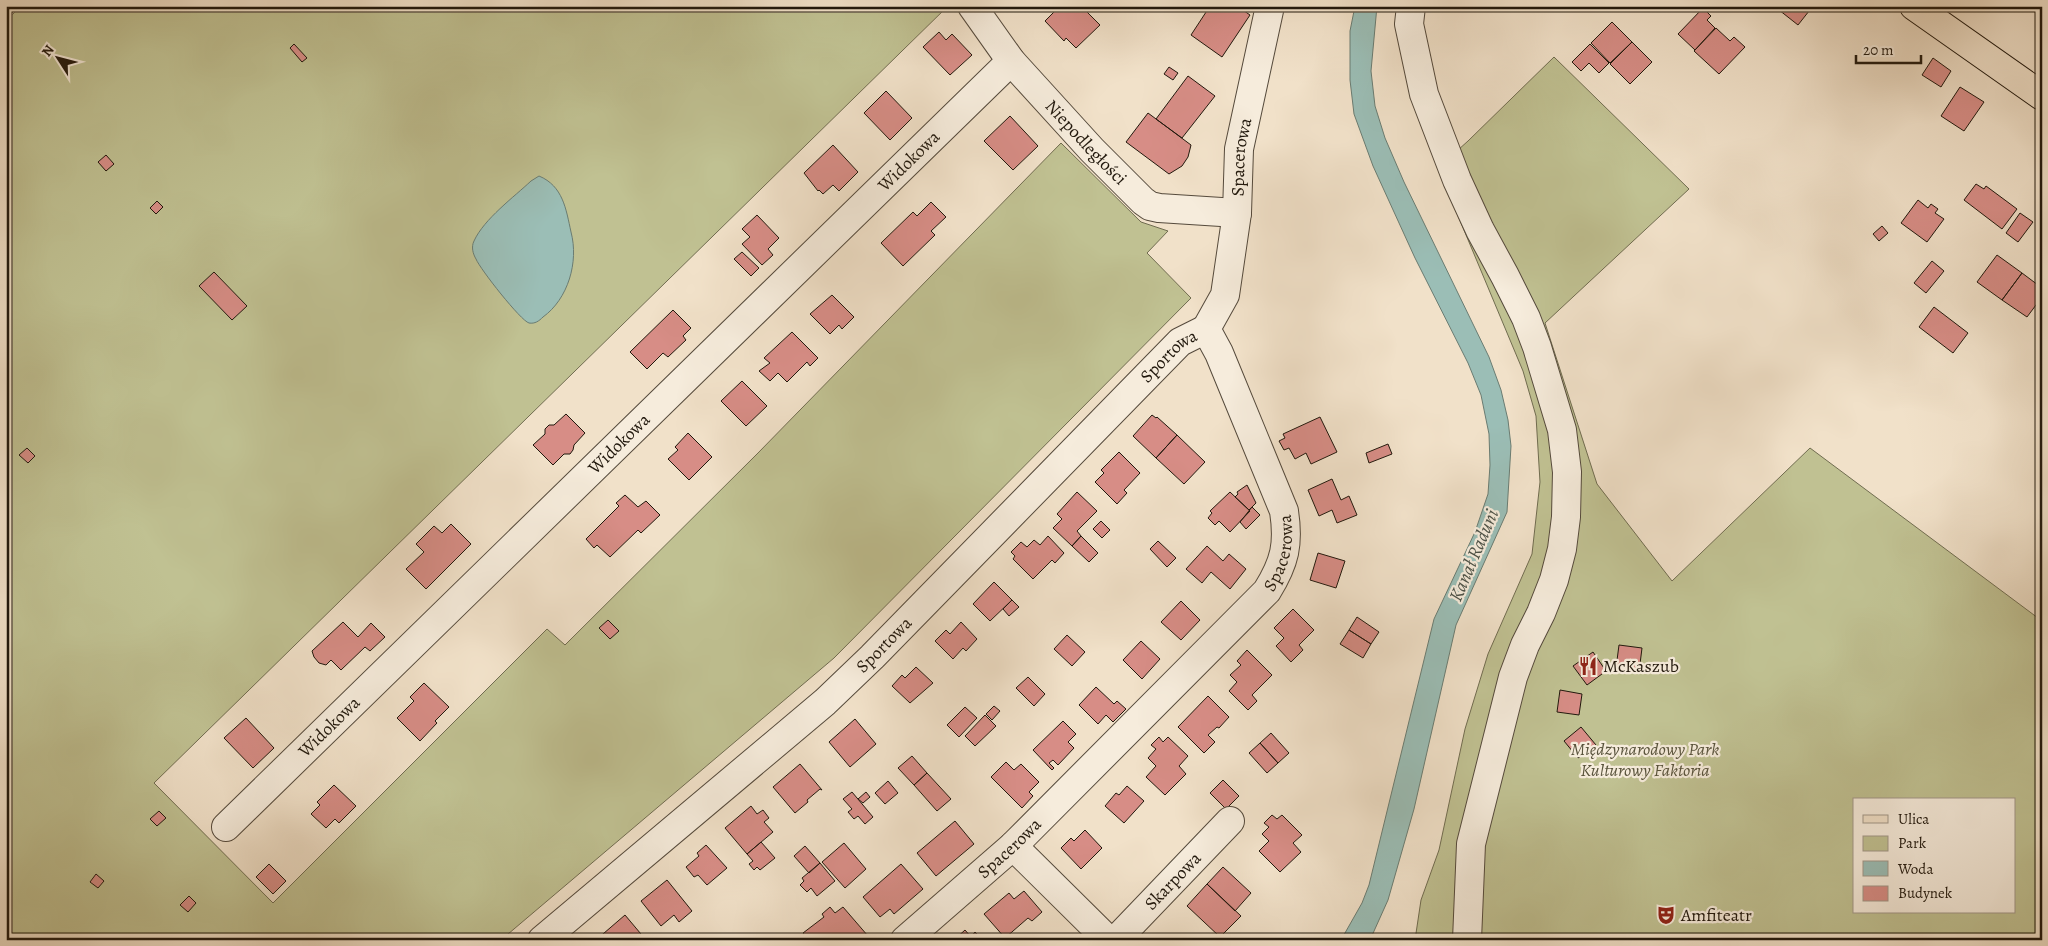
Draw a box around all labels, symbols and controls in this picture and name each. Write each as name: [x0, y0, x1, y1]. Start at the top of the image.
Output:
north arrow: [32, 32, 82, 82]
scale bar: [1856, 32, 1920, 64]
text: 20 m: [1863, 40, 1894, 60]
text: N: [37, 41, 59, 60]
street label: Niepodległości: [1040, 94, 1132, 190]
street label: Spacerowa: [1226, 115, 1258, 197]
street label: Widokowa: [872, 125, 945, 197]
street label: Sportowa: [1135, 323, 1202, 388]
street label: Widokowa: [582, 407, 656, 480]
water label: Kanał Raduni: [1443, 505, 1505, 606]
street label: Spacerowa: [1257, 513, 1298, 596]
street label: Sportowa: [851, 611, 918, 678]
place label: McKaszub: [1603, 654, 1679, 678]
restaurant icon: McKaszub: [1577, 655, 1599, 677]
street label: Widokowa: [292, 690, 366, 763]
park label: Międzynarodowy Park Kulturowy Faktoria: [1571, 737, 1719, 782]
legend: [1853, 798, 2016, 914]
text: Ulica: [1898, 809, 1929, 829]
street label: Spacerowa: [972, 812, 1047, 884]
text: Park: [1898, 833, 1927, 853]
street label: Skarpowa: [1139, 846, 1207, 915]
text: Woda: [1897, 859, 1933, 879]
text: Budynek: [1898, 883, 1953, 903]
place label: Amfiteatr: [1680, 903, 1752, 927]
theatre icon: Amfiteatr: [1655, 904, 1677, 926]

